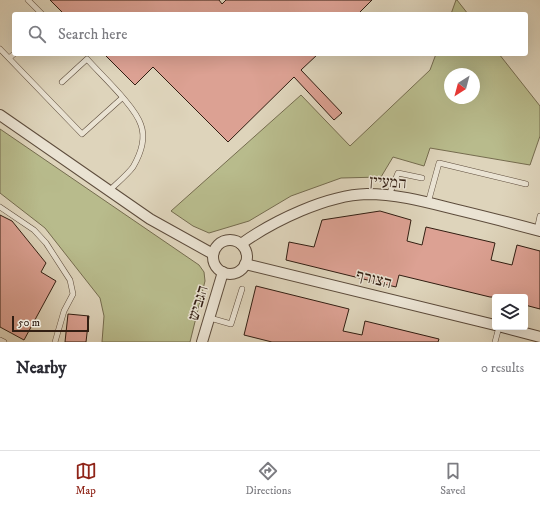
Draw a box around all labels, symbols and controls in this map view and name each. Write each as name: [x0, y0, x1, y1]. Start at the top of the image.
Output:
search box: [12, 12, 528, 56]
icon: search: [26, 23, 48, 45]
text: Search here: [58, 25, 127, 44]
north arrow: [444, 68, 480, 104]
street label: המעיין: [369, 171, 407, 193]
street label: הצורף: [354, 265, 394, 293]
street label: הגביש: [183, 283, 213, 323]
map controls: [492, 294, 528, 330]
button: layers: [492, 294, 528, 330]
scale bar: [12, 314, 89, 333]
text: 50 m: [18, 316, 40, 330]
text: Nearby: [16, 357, 66, 379]
text: 0 results: [481, 360, 524, 376]
tab: Map: [75, 460, 97, 498]
tab: Directions: [246, 460, 291, 498]
tab: Saved: [440, 460, 465, 498]

